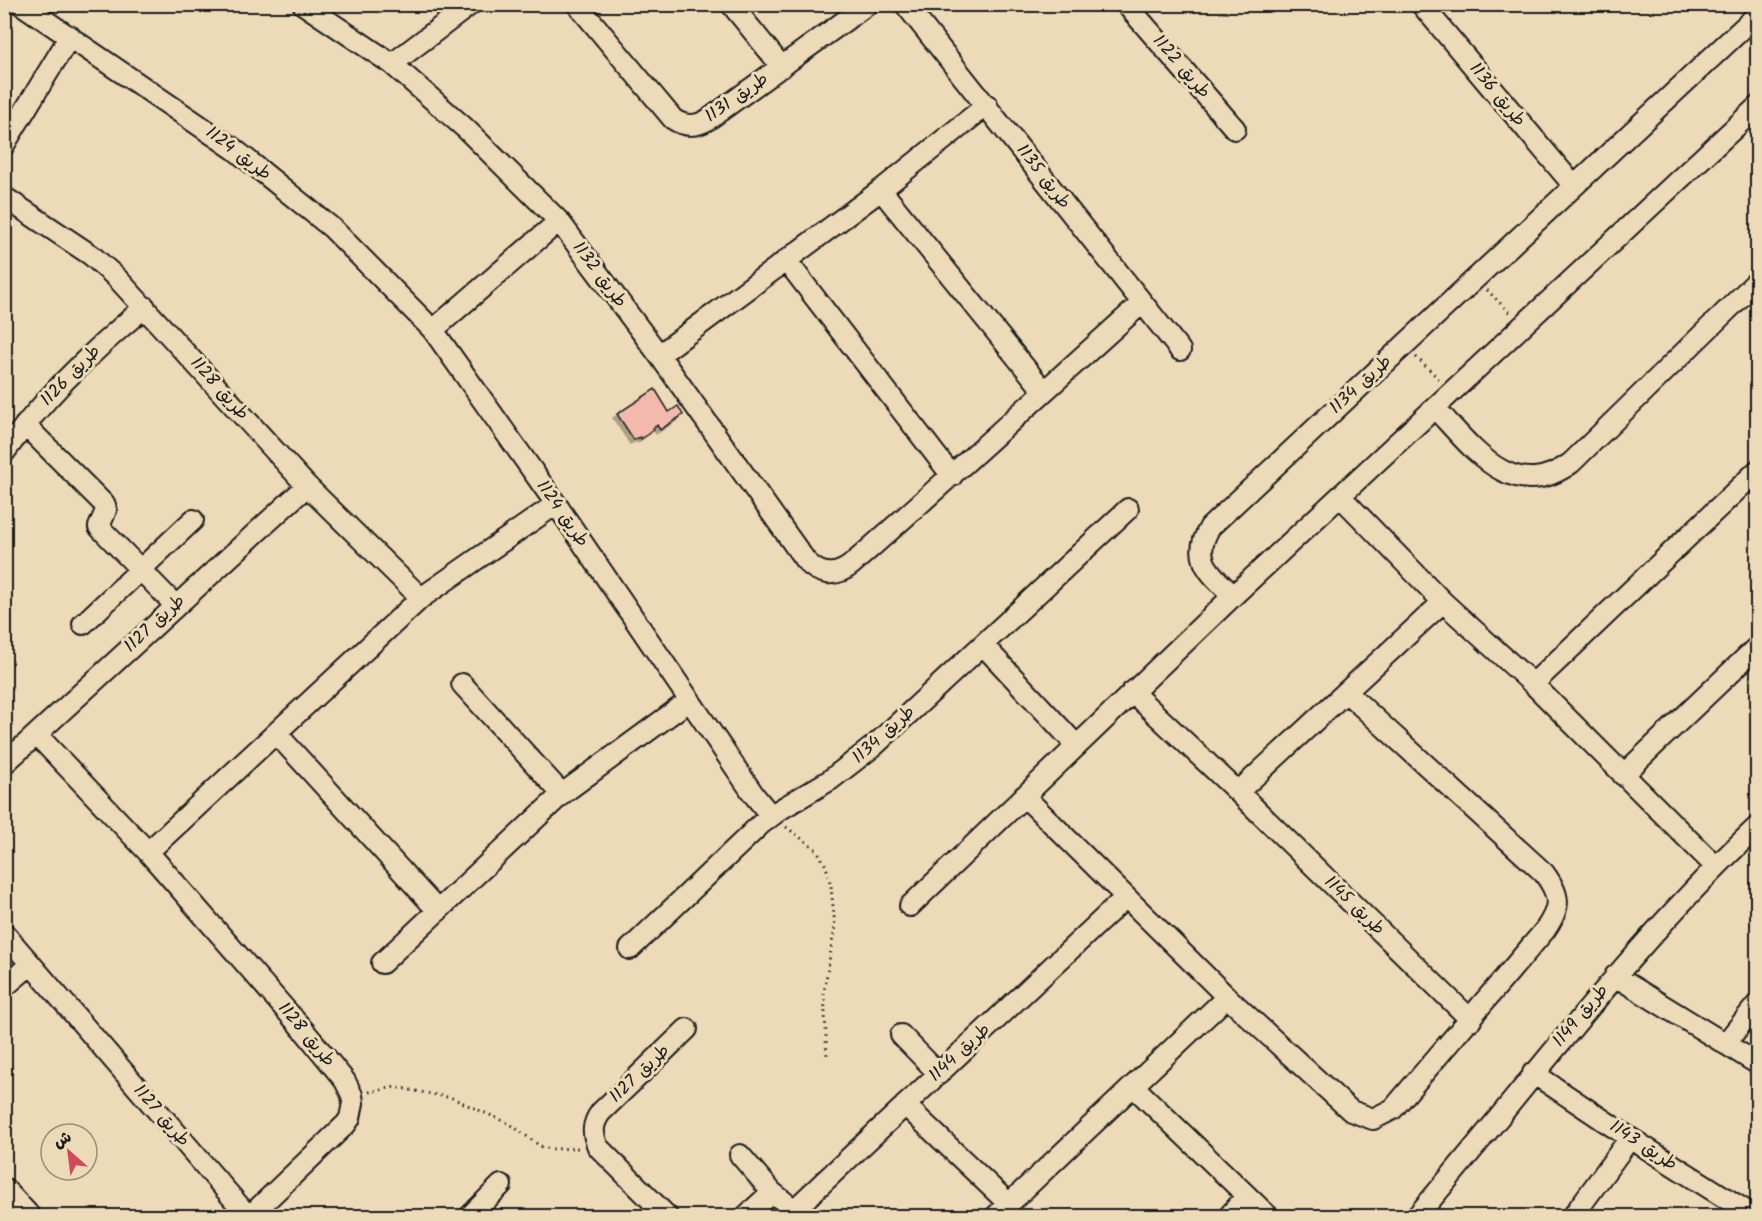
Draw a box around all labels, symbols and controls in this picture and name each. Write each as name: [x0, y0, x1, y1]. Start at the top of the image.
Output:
street label: طريق 1122: [1145, 28, 1217, 106]
street label: طريق 1136: [1461, 56, 1533, 134]
street label: طريق 1131: [699, 65, 775, 131]
street label: طريق 1124: [199, 119, 277, 189]
street label: طريق 1135: [1008, 138, 1078, 216]
street label: طريق 1132: [564, 235, 634, 315]
street label: طريق 1126: [34, 338, 108, 414]
street label: طريق 1134: [1323, 348, 1399, 422]
street label: طريق 1128: [182, 350, 256, 428]
street label: طريق 1124: [528, 474, 596, 554]
street label: طريق 1127: [118, 588, 192, 660]
street label: طريق 1134: [846, 699, 922, 771]
street label: طريق 1145: [1317, 869, 1391, 943]
street label: طريق 1149: [1546, 978, 1616, 1054]
street label: طريق 1128: [270, 996, 342, 1074]
street label: طريق 1144: [922, 1016, 998, 1090]
street label: طريق 1127: [603, 1037, 677, 1111]
street label: طريق 1127: [125, 1078, 197, 1154]
street label: طريق 1143: [1603, 1113, 1683, 1179]
north arrow: [39, 1122, 99, 1182]
text: ش: [49, 1125, 76, 1155]

